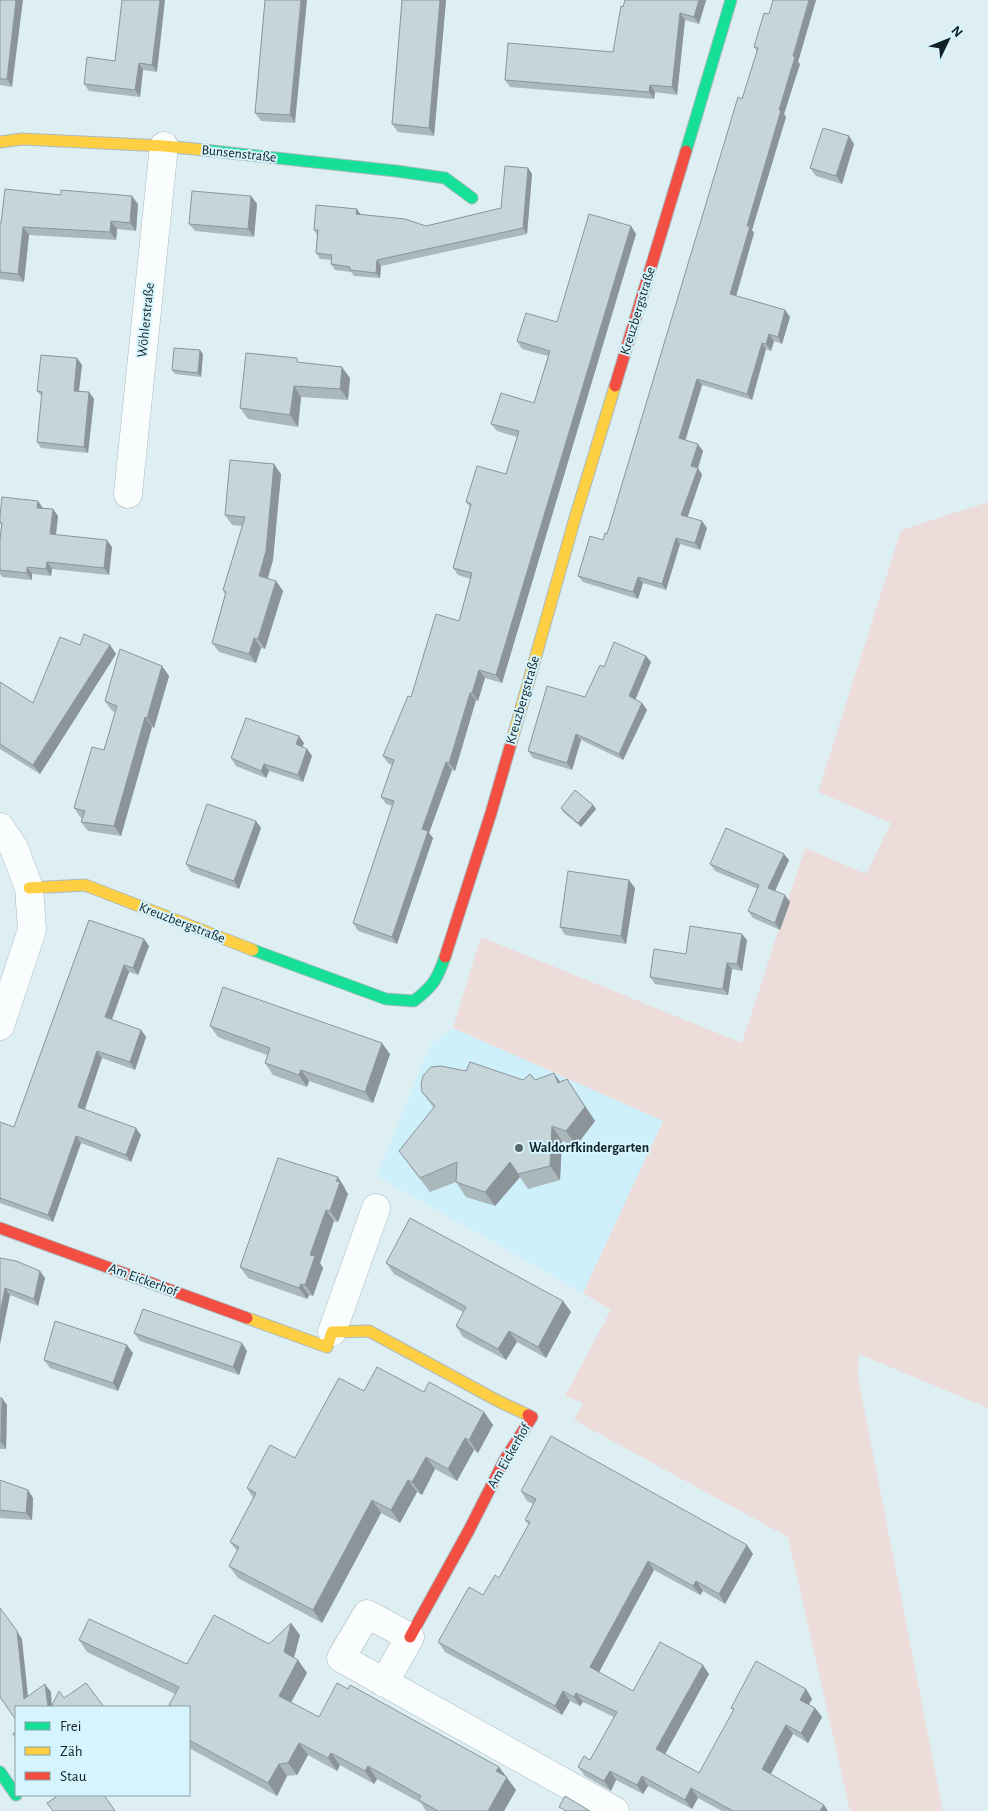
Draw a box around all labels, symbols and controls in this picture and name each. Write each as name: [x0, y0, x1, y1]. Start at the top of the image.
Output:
north arrow: [923, 15, 973, 65]
text: N: [948, 23, 965, 40]
street label: Bunsenstraße: [201, 143, 277, 165]
street label: Kreuzbergstraße: [618, 265, 658, 357]
street label: Wöhlerstraße: [135, 282, 157, 358]
street label: Kreuzbergstraße: [504, 654, 542, 746]
street label: Kreuzbergstraße: [137, 900, 227, 946]
place label: Waldorfkindergarten: [529, 1141, 649, 1155]
marker: Waldorfkindergarten: [513, 1142, 525, 1154]
street label: Am Eickerhof: [107, 1261, 180, 1299]
street label: Am Eickerhof: [485, 1421, 534, 1491]
legend: [15, 1706, 190, 1796]
text: Frei: [60, 1719, 81, 1734]
text: Zäh: [60, 1744, 83, 1759]
text: Stau: [60, 1769, 87, 1784]

